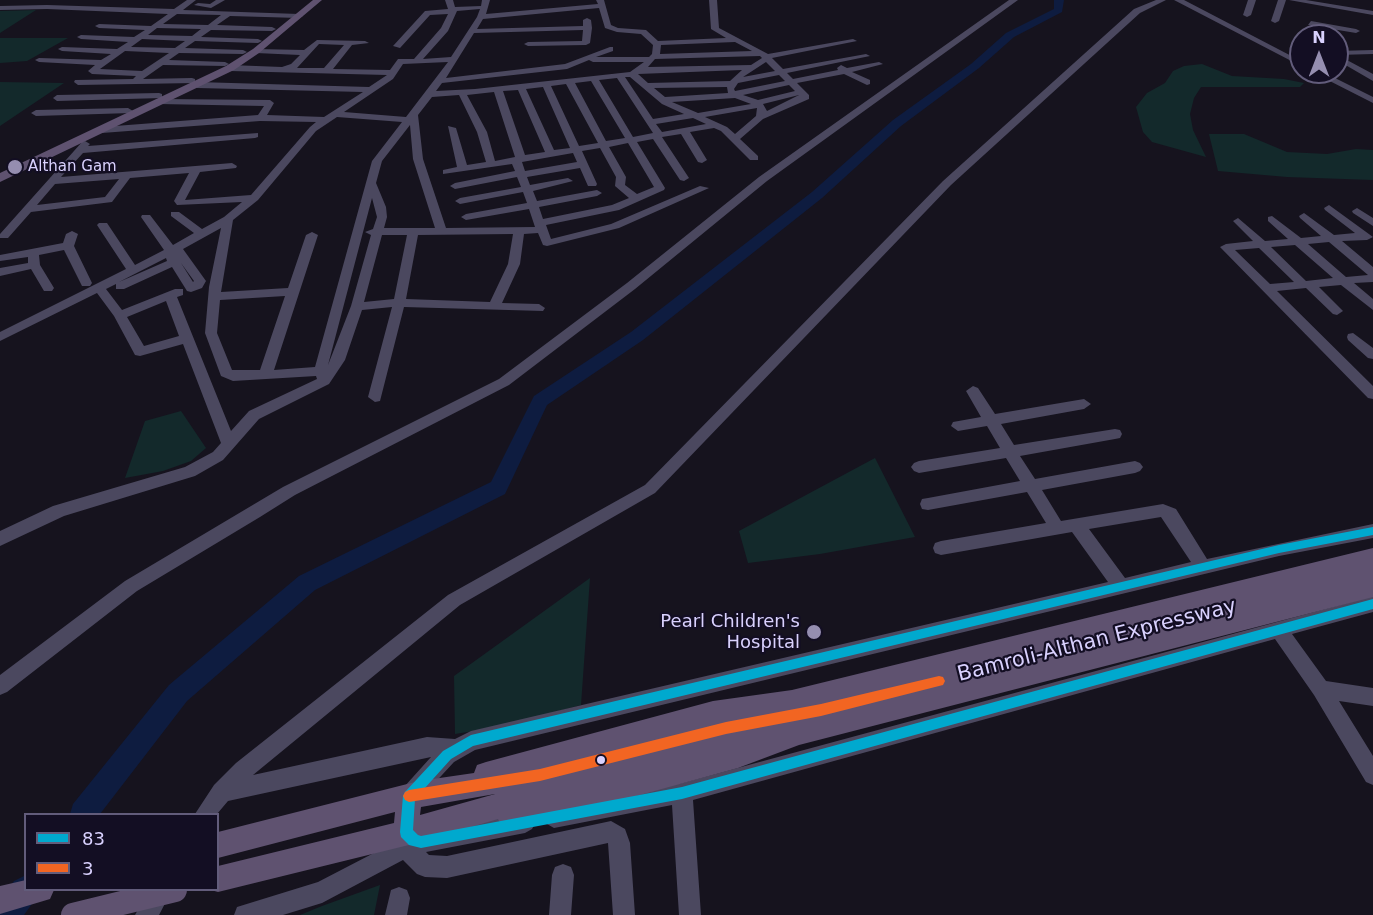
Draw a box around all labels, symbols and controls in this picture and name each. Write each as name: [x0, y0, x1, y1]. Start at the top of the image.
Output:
north arrow: [1289, 24, 1349, 84]
text: N: [1312, 28, 1326, 47]
marker: Althan Gam: [6, 158, 24, 176]
place label: Althan Gam: [28, 158, 117, 176]
street label: Bamroli-Althan Expressway: [955, 594, 1239, 688]
place label: Pearl Children's Hospital: [660, 611, 800, 654]
marker: Pearl Children's Hospital: [805, 623, 823, 641]
unlabelled marker: [595, 754, 607, 766]
legend: [24, 813, 219, 891]
text: 83: [82, 828, 105, 849]
text: 3: [82, 858, 93, 879]

